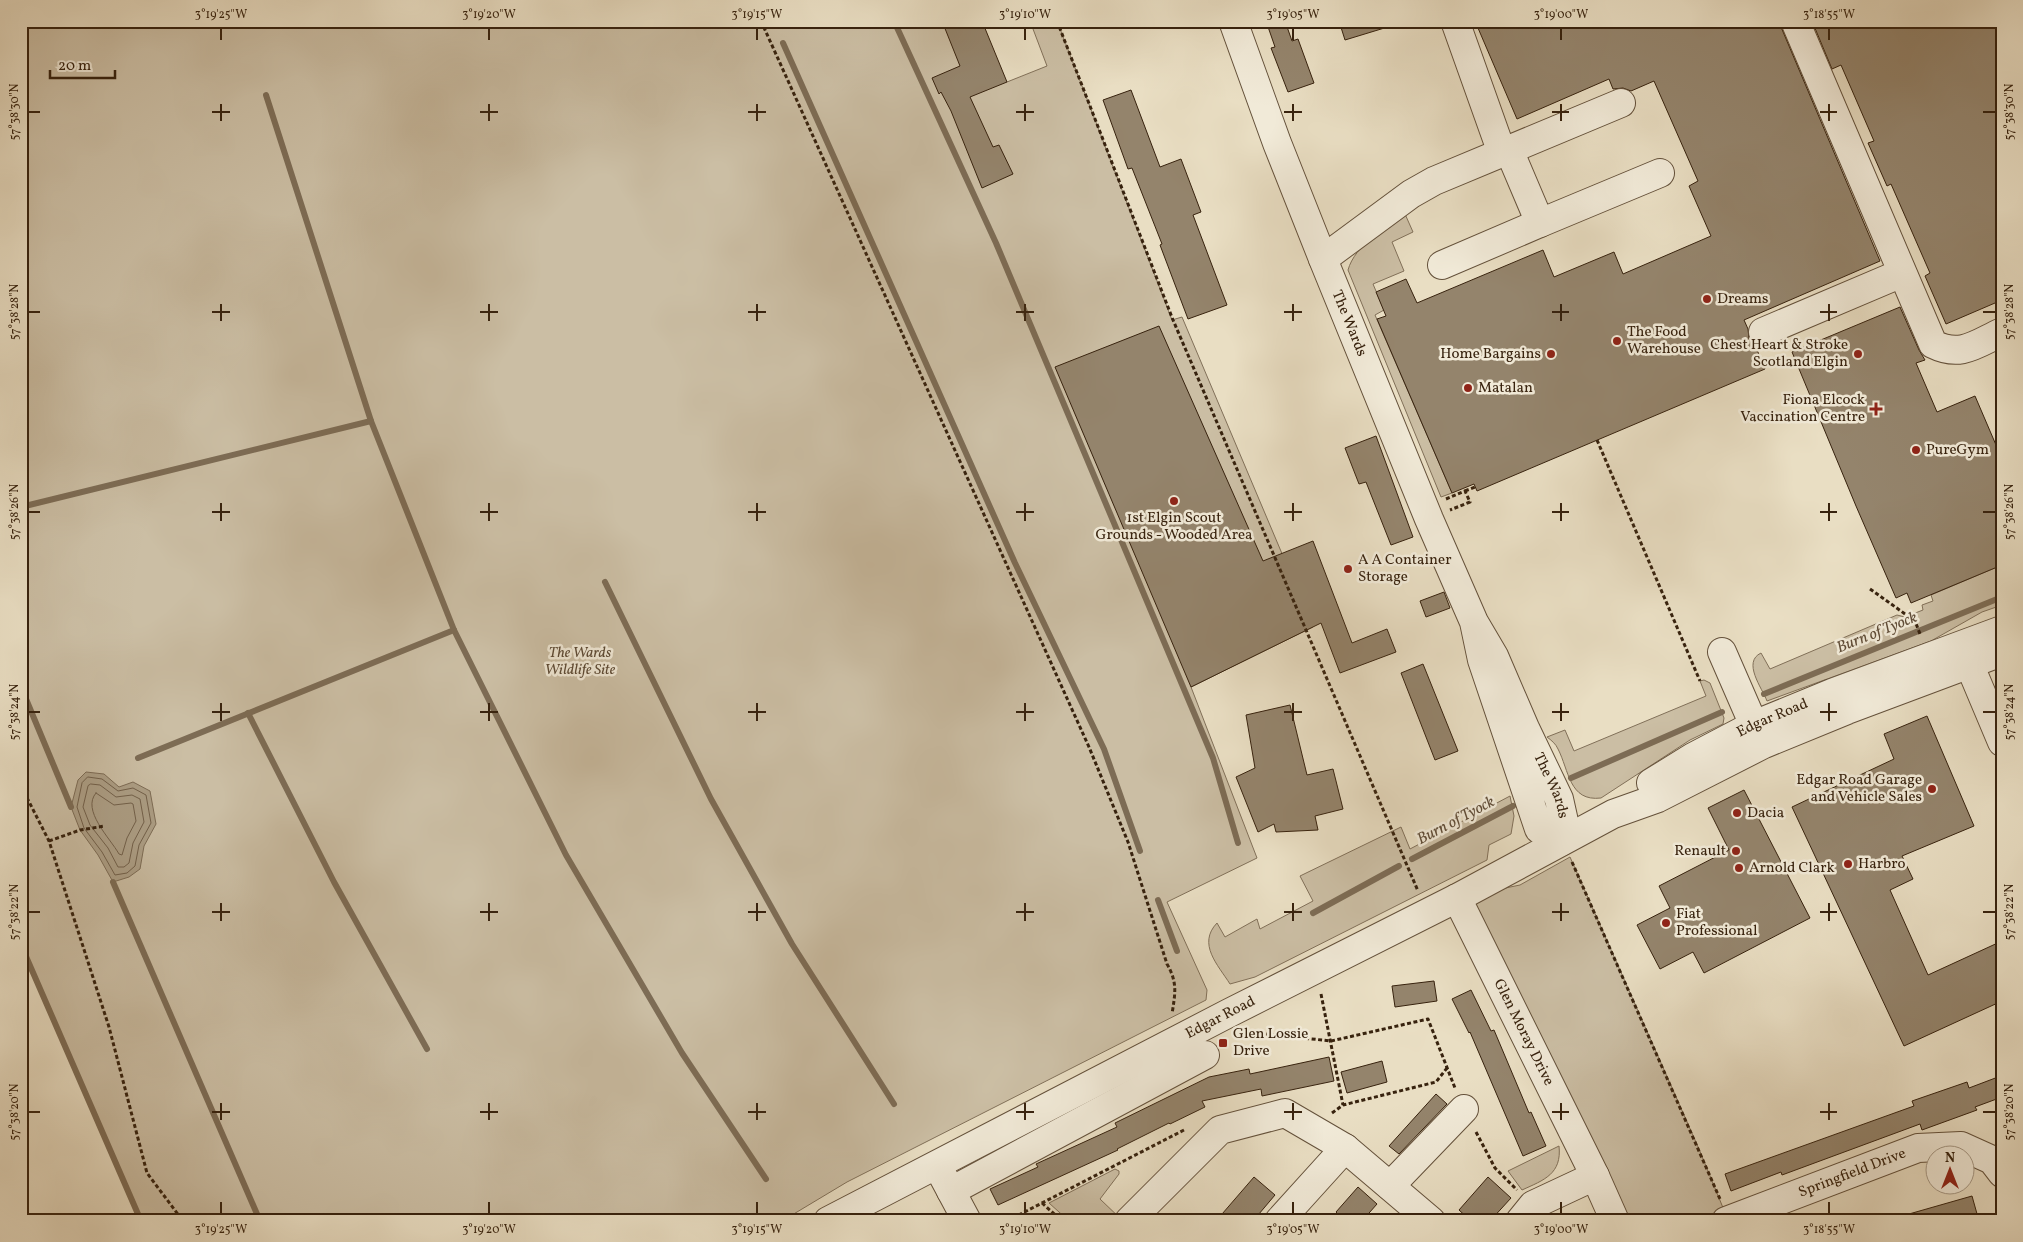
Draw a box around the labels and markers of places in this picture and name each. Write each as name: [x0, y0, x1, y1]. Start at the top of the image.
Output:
place label: Dreams: [1717, 289, 1769, 310]
marker: Dreams: [1701, 293, 1713, 305]
place label: The Food Warehouse: [1627, 322, 1701, 360]
marker: The Food Warehouse: [1611, 335, 1623, 347]
place label: Chest Heart & Stroke Scotland Elgin: [1710, 335, 1848, 373]
place label: Home Bargains: [1440, 344, 1541, 365]
marker: Home Bargains: [1545, 348, 1557, 360]
marker: Chest Heart & Stroke Scotland Elgin: [1852, 348, 1864, 360]
place label: Matalan: [1478, 378, 1533, 399]
marker: Matalan: [1462, 382, 1474, 394]
place label: Fiona Elcock Vaccination Centre: [1740, 390, 1865, 428]
marker: Fiona Elcock Vaccination Centre: [1869, 402, 1883, 416]
place label: PureGym: [1926, 440, 1989, 461]
marker: PureGym: [1910, 444, 1922, 456]
marker: 1st Elgin Scout Grounds - Wooded Area: [1168, 495, 1180, 507]
place label: 1st Elgin Scout Grounds - Wooded Area: [1095, 508, 1253, 546]
place label: A A Container Storage: [1358, 550, 1451, 588]
marker: A A Container Storage: [1342, 563, 1354, 575]
place label: Edgar Road Garage and Vehicle Sales: [1796, 770, 1922, 808]
marker: Edgar Road Garage and Vehicle Sales: [1926, 783, 1938, 795]
place label: Dacia: [1747, 803, 1784, 824]
marker: Dacia: [1731, 807, 1743, 819]
place label: Renault: [1674, 841, 1726, 862]
marker: Renault: [1730, 845, 1742, 857]
place label: Harbro: [1858, 854, 1906, 875]
place label: Arnold Clark: [1749, 858, 1835, 879]
marker: Harbro: [1842, 858, 1854, 870]
marker: Arnold Clark: [1733, 862, 1745, 874]
place label: Fiat Professional: [1676, 904, 1757, 942]
marker: Fiat Professional: [1660, 917, 1672, 929]
place label: Glen Lossie Drive: [1233, 1024, 1308, 1062]
marker: Glen Lossie Drive: [1217, 1037, 1229, 1049]

